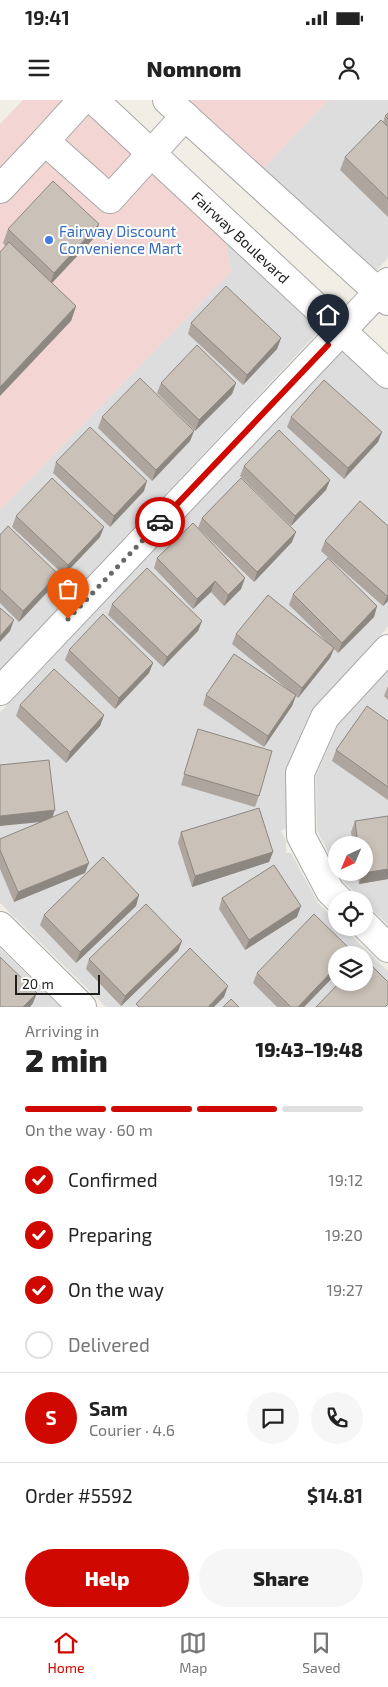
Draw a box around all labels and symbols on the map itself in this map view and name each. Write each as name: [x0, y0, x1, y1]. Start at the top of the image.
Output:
street label: Fairway Boulevard: [189, 187, 293, 287]
place label: Fairway Discount Convenience Mart: [59, 222, 182, 257]
marker: Fairway Discount Convenience Mart: [43, 234, 55, 246]
pin: [307, 294, 349, 345]
courier: [135, 497, 185, 547]
pin: [47, 568, 89, 619]
north arrow: [328, 836, 372, 881]
scale bar: [15, 972, 100, 995]

